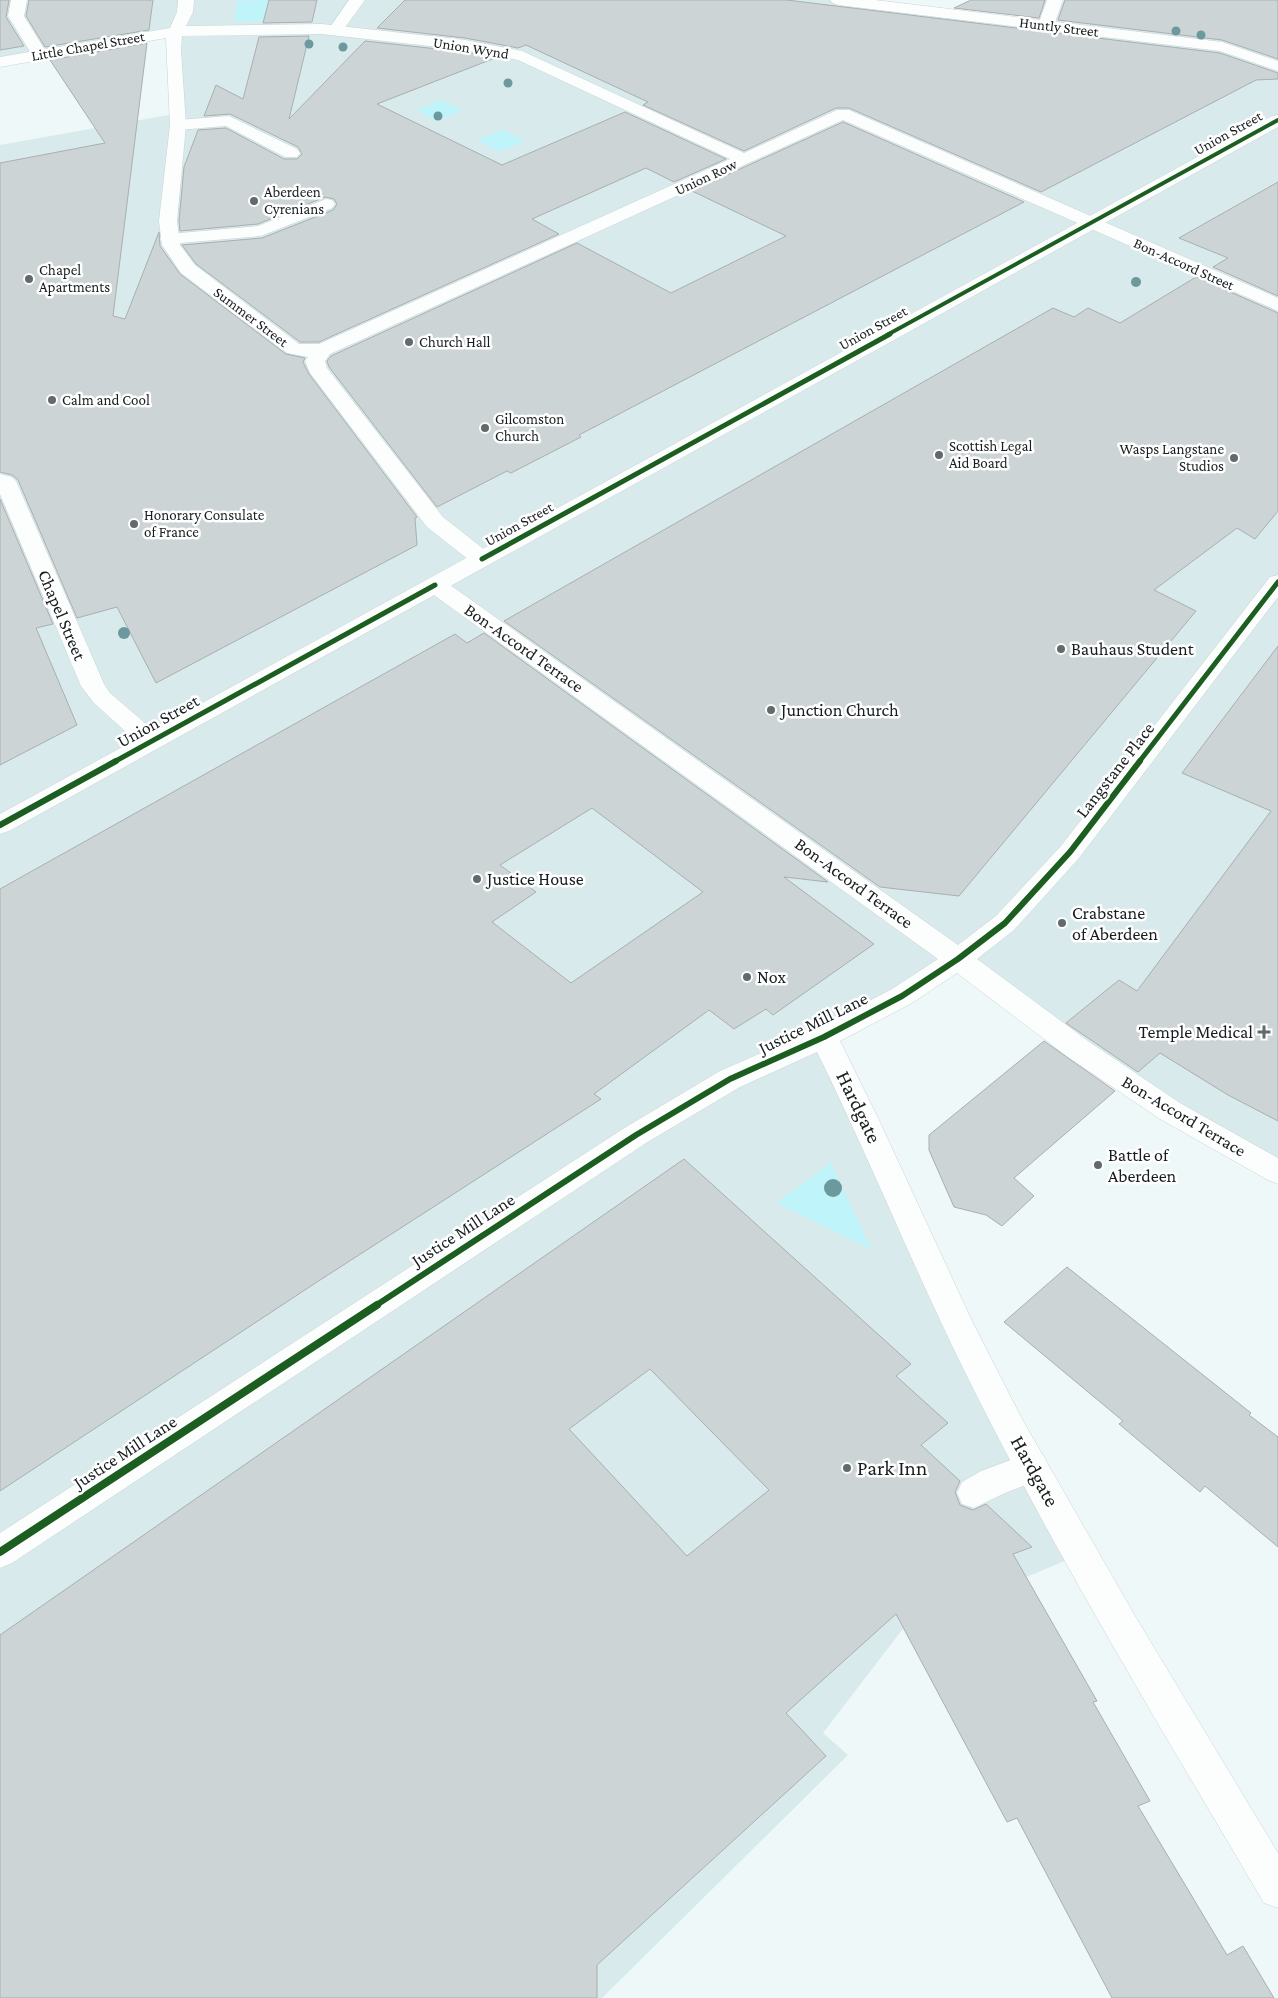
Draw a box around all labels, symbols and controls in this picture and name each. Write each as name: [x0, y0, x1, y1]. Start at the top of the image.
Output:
street label: Huntly Street: [1018, 14, 1101, 41]
street label: Little Chapel Street: [30, 28, 147, 65]
street label: Union Wynd: [432, 34, 510, 63]
street label: Union Street: [1191, 107, 1266, 158]
street label: Union Row: [672, 155, 740, 198]
place label: Aberdeen Cyrenians: [264, 184, 324, 218]
marker: Aberdeen Cyrenians: [248, 195, 260, 207]
street label: Bon-Accord Street: [1131, 235, 1238, 294]
place label: Chapel Apartments: [39, 262, 110, 296]
marker: Chapel Apartments: [23, 273, 35, 285]
street label: Summer Street: [211, 284, 292, 351]
street label: Union Street: [836, 302, 911, 353]
place label: Church Hall: [419, 334, 491, 350]
marker: Church Hall: [403, 336, 415, 348]
place label: Calm and Cool: [62, 392, 150, 408]
marker: Calm and Cool: [46, 394, 58, 406]
place label: Gilcomston Church: [495, 411, 564, 444]
marker: Gilcomston Church: [479, 422, 491, 434]
place label: Scottish Legal Aid Board: [949, 438, 1032, 471]
place label: Wasps Langstane Studios: [1119, 441, 1224, 474]
marker: Scottish Legal Aid Board: [933, 449, 945, 461]
marker: Wasps Langstane Studios: [1228, 452, 1240, 464]
street label: Union Street: [482, 498, 557, 549]
place label: Honorary Consulate of France: [144, 507, 265, 540]
marker: Honorary Consulate of France: [128, 518, 140, 530]
street label: Chapel Street: [34, 567, 90, 664]
street label: Bon-Accord Terrace: [461, 599, 587, 697]
place label: Bauhaus Student: [1071, 639, 1195, 659]
marker: Bauhaus Student: [1055, 643, 1067, 655]
street label: Union Street: [114, 690, 203, 752]
place label: Junction Church: [779, 700, 899, 720]
marker: Junction Church: [765, 704, 777, 716]
street label: Langstane Place: [1072, 718, 1158, 822]
street label: Bon-Accord Terrace: [791, 834, 917, 933]
place label: Justice House: [485, 869, 584, 889]
marker: Justice House: [471, 873, 483, 885]
place label: Crabstane of Aberdeen: [1072, 903, 1158, 944]
marker: Crabstane of Aberdeen: [1056, 917, 1068, 929]
place label: Nox: [757, 967, 786, 987]
marker: Nox: [741, 971, 753, 983]
street label: Justice Mill Lane: [753, 988, 871, 1059]
place label: Temple Medical: [1139, 1022, 1253, 1042]
marker: Temple Medical: [1257, 1025, 1271, 1039]
street label: Hardgate: [831, 1067, 887, 1147]
street label: Bon-Accord Terrace: [1119, 1071, 1250, 1161]
place label: Battle of Aberdeen: [1108, 1145, 1177, 1186]
marker: Battle of Aberdeen: [1092, 1159, 1104, 1171]
street label: Justice Mill Lane: [406, 1189, 518, 1272]
street label: Justice Mill Lane: [68, 1411, 180, 1494]
street label: Hardgate: [1006, 1431, 1064, 1511]
place label: Park Inn: [857, 1456, 927, 1480]
marker: Park Inn: [841, 1462, 853, 1474]

